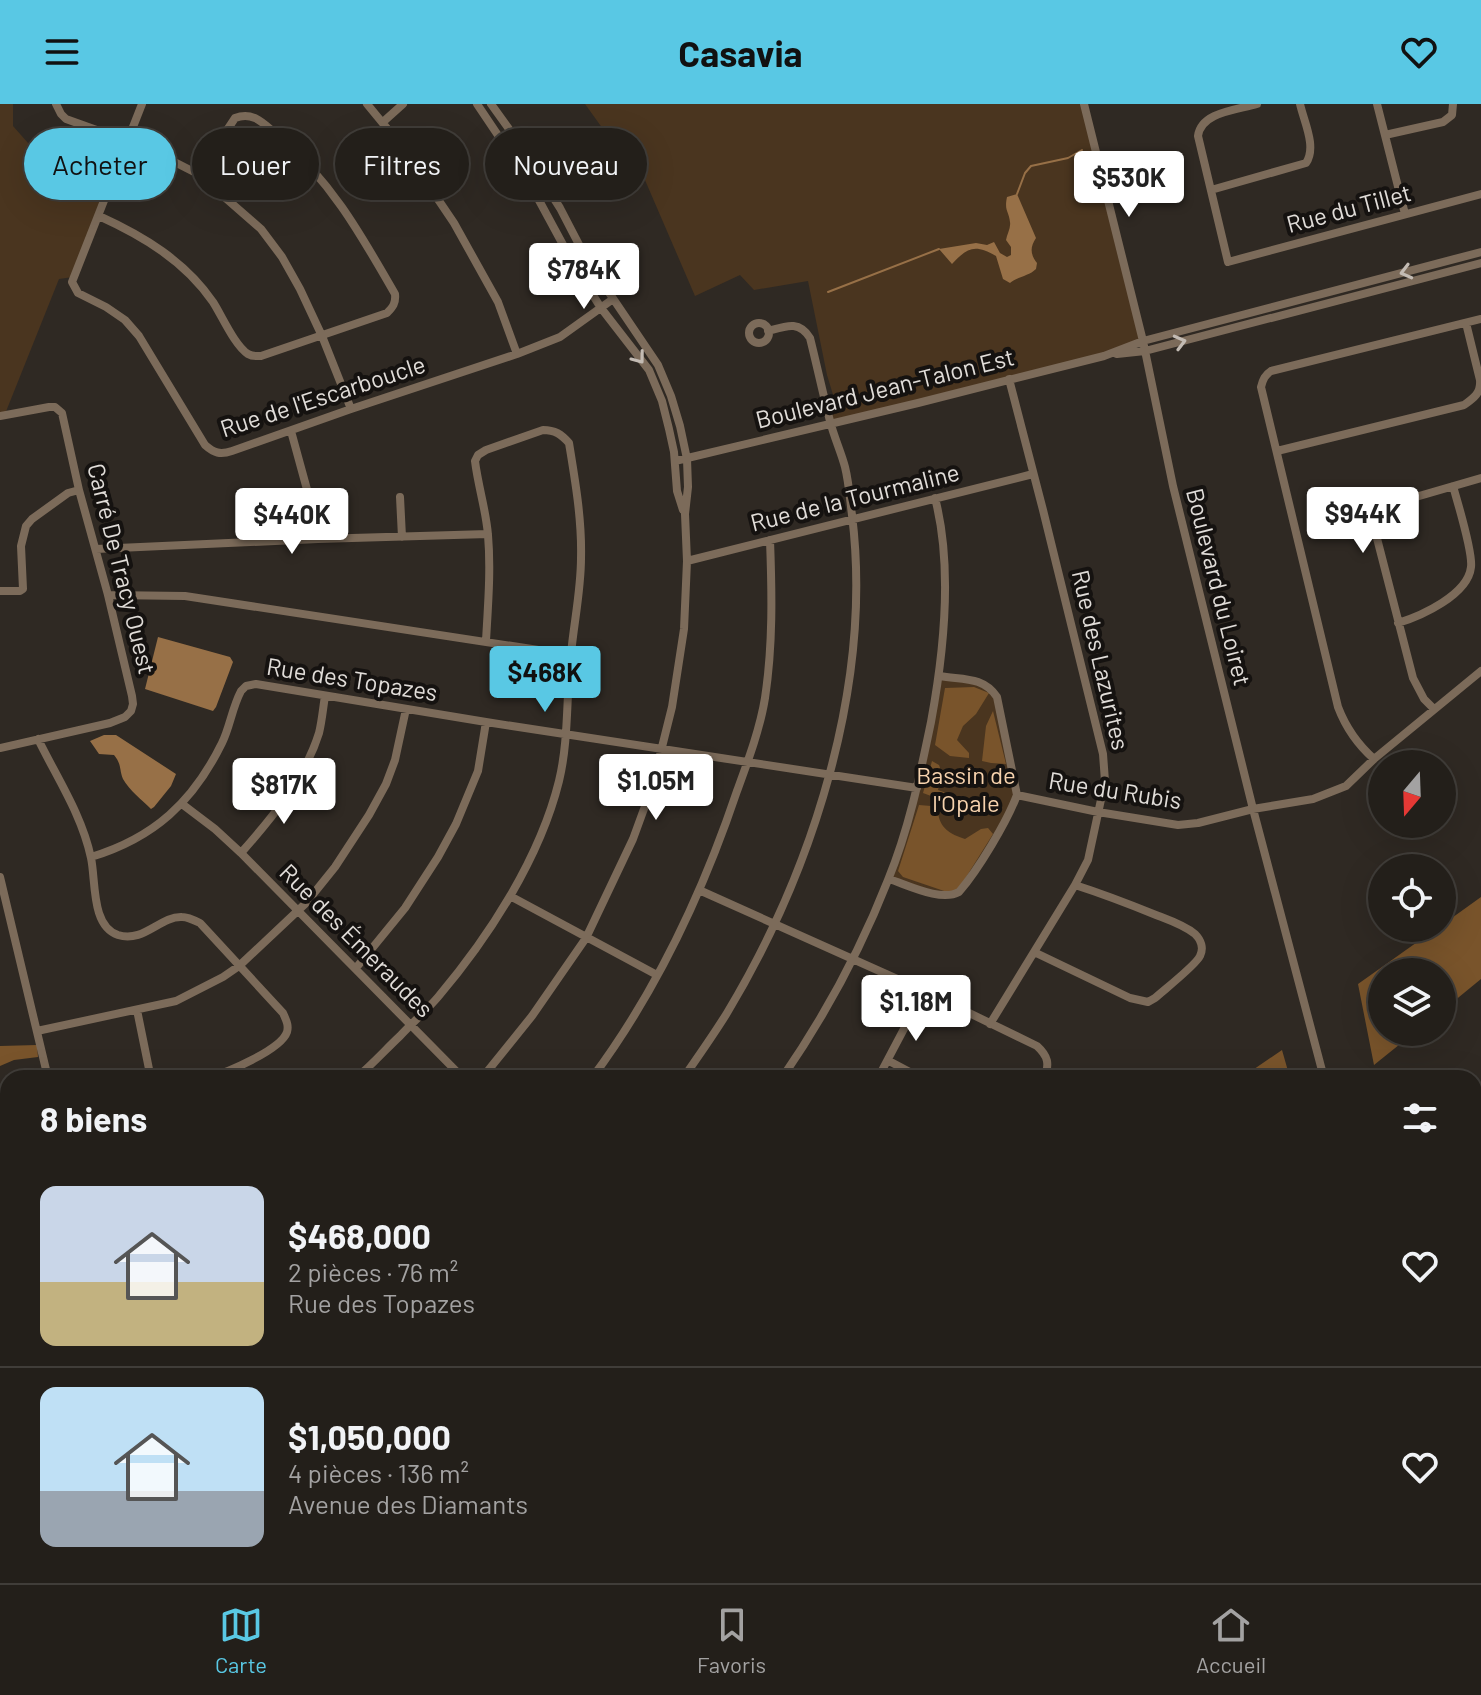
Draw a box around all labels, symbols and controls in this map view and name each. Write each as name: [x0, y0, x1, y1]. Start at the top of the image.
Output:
icon: menu: [40, 30, 84, 74]
icon: heart: [1397, 30, 1441, 74]
text: Casavia: [678, 31, 803, 74]
chip: Acheter: [24, 128, 176, 200]
chip: Louer: [192, 128, 319, 200]
chip: Filtres: [335, 128, 469, 200]
chip: Nouveau: [485, 128, 647, 200]
pin: $530K: [1073, 151, 1185, 219]
text: $530K: [1092, 161, 1166, 192]
street label: Rue du Tillet: [1283, 177, 1414, 238]
pin: $784K: [528, 243, 640, 311]
text: $784K: [547, 253, 621, 284]
one-way arrow: [1399, 262, 1413, 279]
one-way arrow: [1173, 334, 1187, 351]
street label: Boulevard Jean-Talon Est: [752, 341, 1017, 434]
street label: Rue de l'Escarboucle: [216, 349, 429, 442]
one-way arrow: [630, 349, 644, 364]
street label: Rue de la Tourmaline: [747, 457, 962, 537]
street label: Carré De Tracy Ouest: [82, 460, 163, 677]
street label: Boulevard du Loiret: [1181, 485, 1258, 688]
pin: $944K: [1307, 487, 1419, 555]
pin: $440K: [236, 488, 348, 556]
text: $944K: [1325, 497, 1401, 528]
text: $440K: [253, 498, 331, 529]
street label: Rue des Lazurites: [1067, 567, 1136, 753]
pin: $468K: [489, 646, 601, 714]
street label: Rue des Topazes: [265, 651, 440, 706]
text: $468K: [508, 656, 582, 687]
north arrow: [1368, 750, 1456, 838]
map controls: [1368, 750, 1456, 1046]
pin: $1.05M: [591, 754, 721, 822]
pin: $817K: [228, 758, 340, 826]
park label: Bassin de l'Opale: [916, 760, 1016, 817]
text: $1.05M: [617, 764, 695, 795]
street label: Rue du Rubis: [1047, 765, 1184, 814]
text: $817K: [250, 768, 318, 799]
button: locate: [1368, 854, 1456, 942]
street label: Rue des Émeraudes: [274, 857, 440, 1023]
button: layers: [1368, 958, 1456, 1046]
pin: $1.18M: [851, 975, 981, 1043]
text: $1.18M: [880, 985, 952, 1016]
icon: filters: [1398, 1096, 1442, 1140]
text: 8 biens: [40, 1098, 147, 1139]
text: $468,000: [288, 1215, 431, 1256]
icon: home: [104, 1218, 200, 1314]
icon: heart: [1398, 1244, 1442, 1288]
text: 2 pièces · 76 m²: [288, 1256, 458, 1287]
text: Rue des Topazes: [288, 1287, 475, 1318]
text: $1,050,000: [288, 1416, 451, 1457]
icon: home: [104, 1419, 200, 1515]
icon: heart: [1398, 1445, 1442, 1489]
text: 4 pièces · 136 m²: [288, 1457, 469, 1488]
text: Avenue des Diamants: [288, 1488, 528, 1519]
tab: Carte: [215, 1603, 267, 1677]
tab: Favoris: [697, 1603, 766, 1677]
tab: Accueil: [1196, 1603, 1266, 1677]

